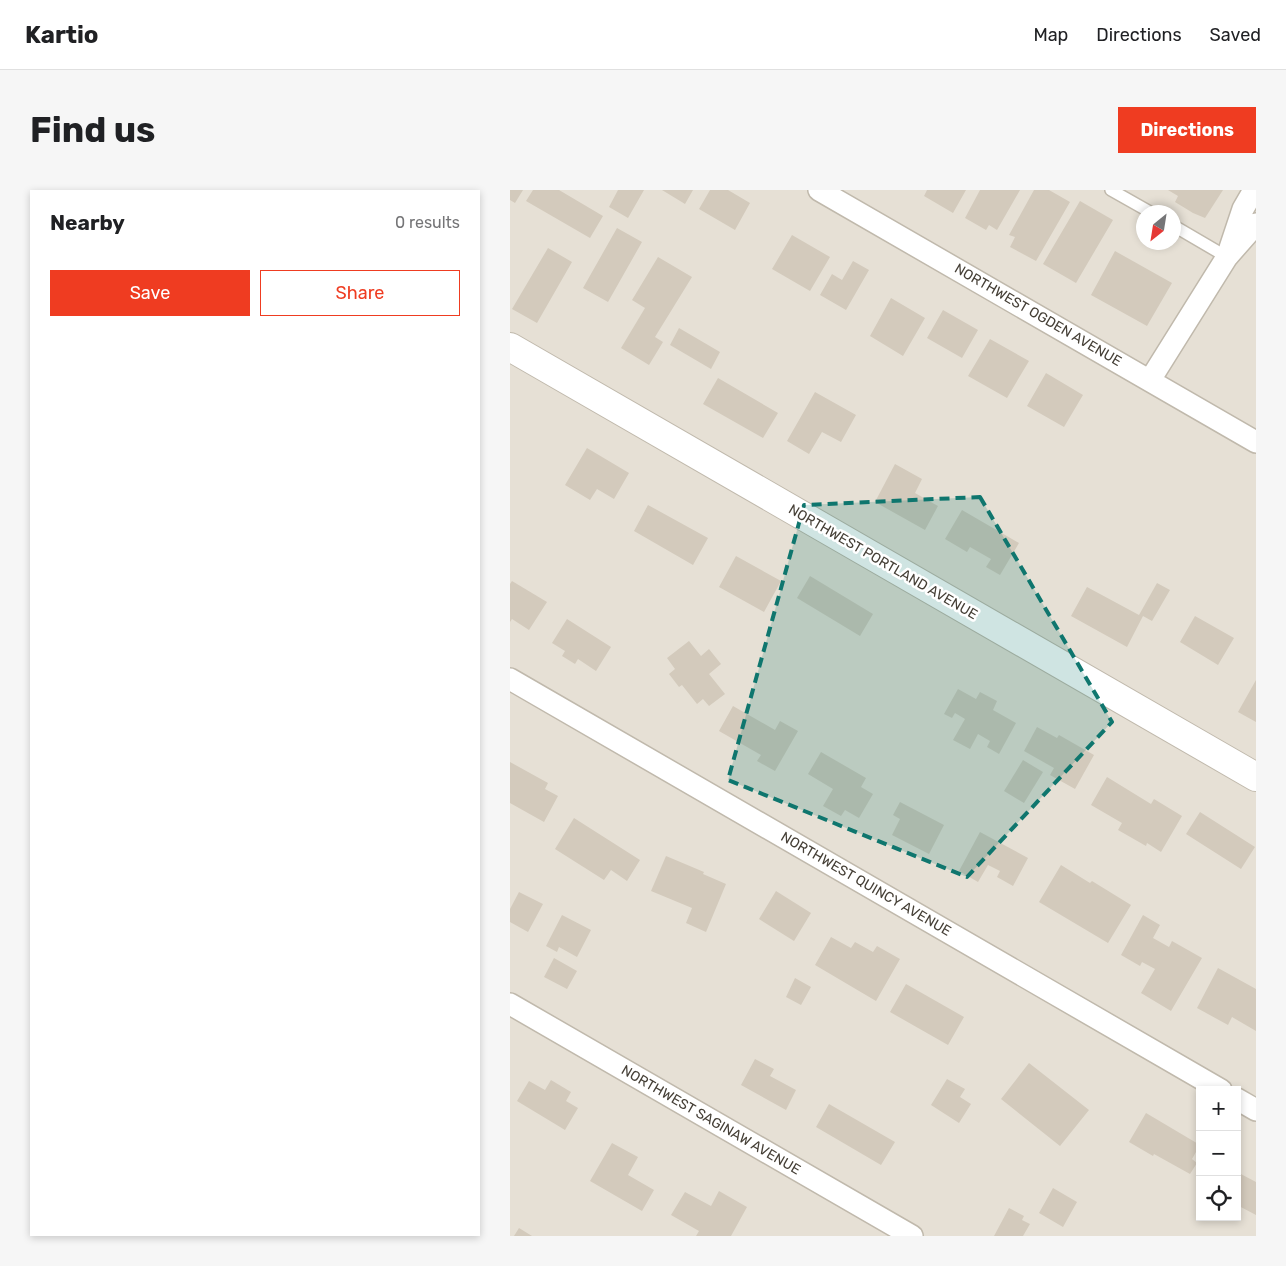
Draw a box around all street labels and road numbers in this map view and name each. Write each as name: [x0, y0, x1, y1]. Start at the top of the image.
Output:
street label: NORTHWEST OGDEN AVENUE: [951, 260, 1125, 370]
street label: NORTHWEST PORTLAND AVENUE: [785, 501, 981, 623]
street label: NORTHWEST QUINCY AVENUE: [778, 828, 954, 940]
street label: NORTHWEST SAGINAW AVENUE: [618, 1062, 804, 1178]

